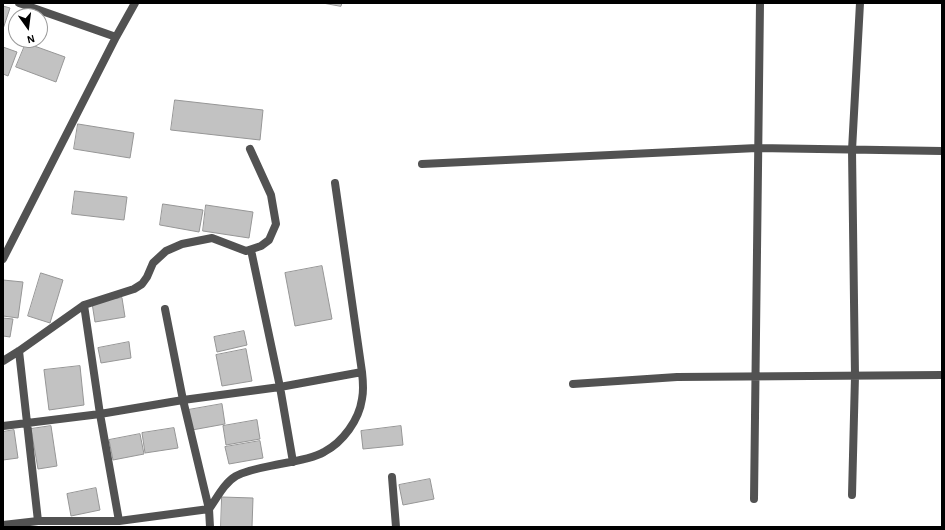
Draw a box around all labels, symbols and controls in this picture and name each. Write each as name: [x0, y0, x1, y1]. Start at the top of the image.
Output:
north arrow: [8, 8, 48, 48]
text: N: [26, 33, 36, 45]

